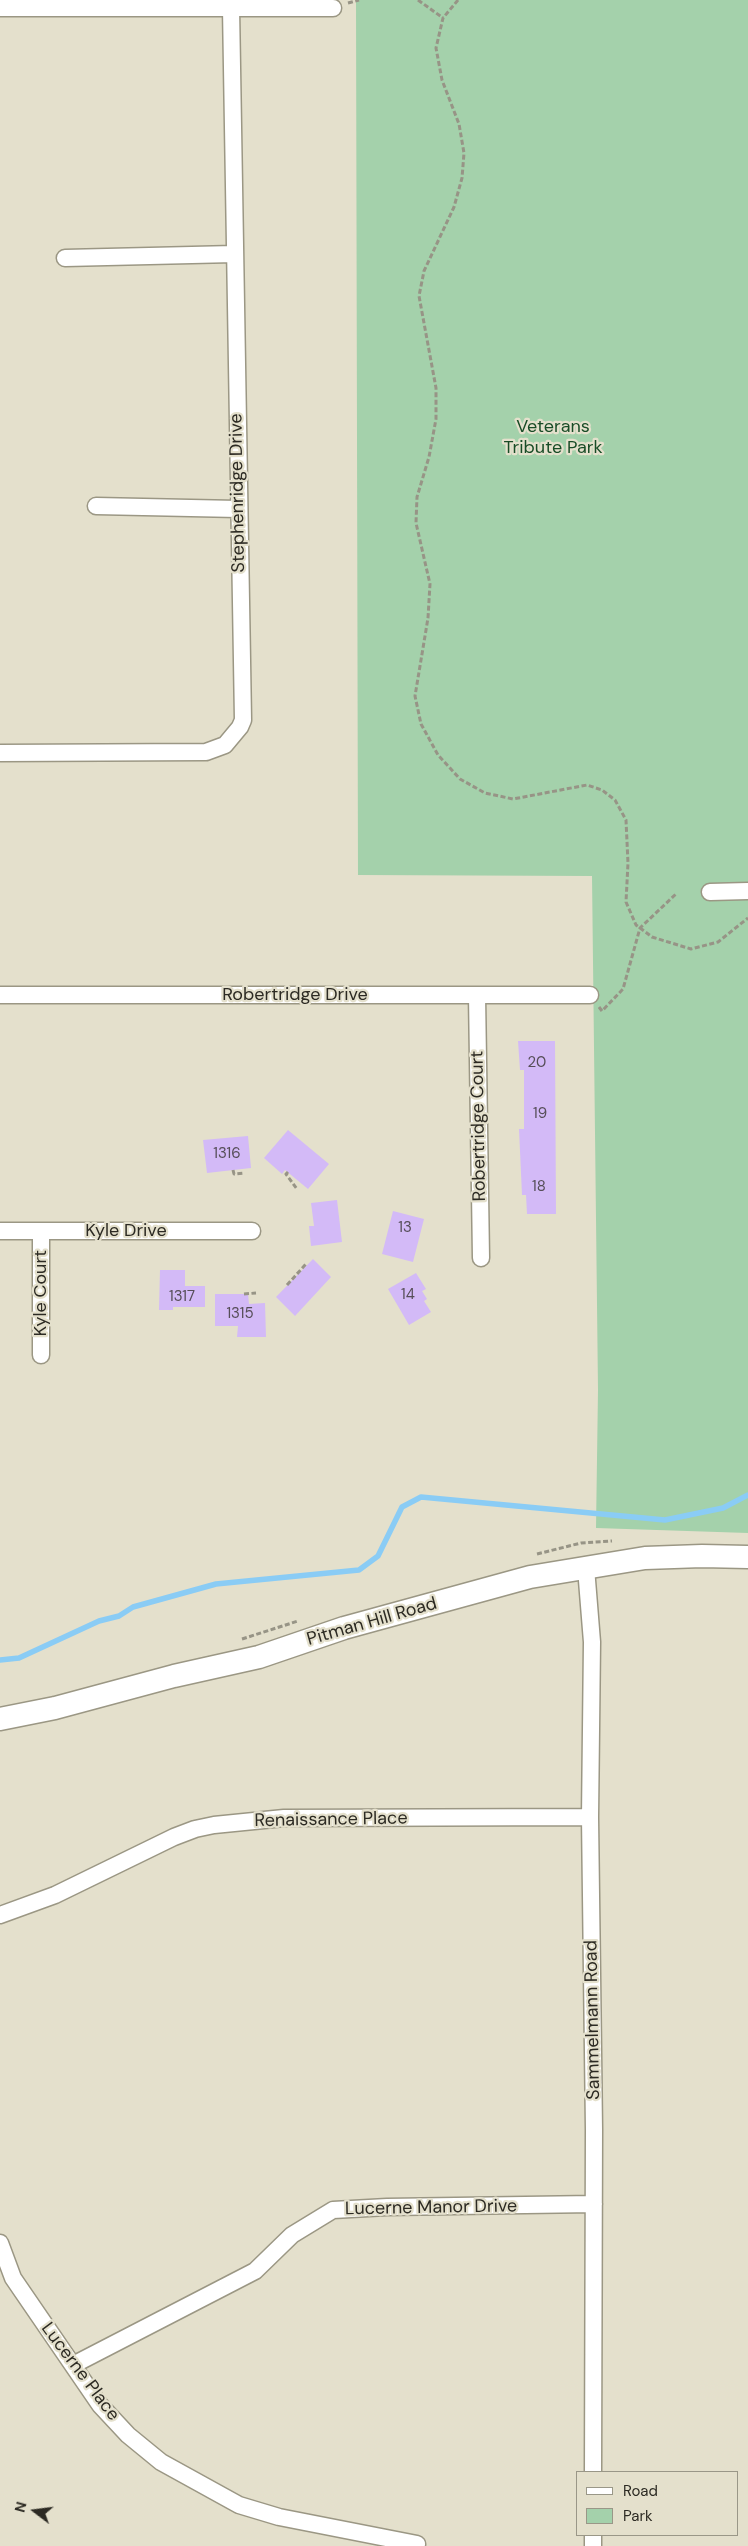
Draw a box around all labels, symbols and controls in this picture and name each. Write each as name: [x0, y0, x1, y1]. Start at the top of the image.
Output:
street label: Stephenridge Drive: [226, 413, 250, 573]
park label: Veterans Tribute Park: [504, 416, 602, 458]
street label: Robertridge Drive: [222, 984, 368, 1006]
street label: Robertridge Court: [467, 1051, 491, 1201]
house number: 20: [528, 1054, 546, 1072]
house number: 19: [533, 1105, 547, 1123]
house number: 1316: [213, 1145, 241, 1163]
house number: 18: [532, 1178, 546, 1196]
house number: 13: [398, 1219, 412, 1237]
street label: Kyle Drive: [85, 1220, 167, 1242]
street label: Kyle Court: [30, 1250, 52, 1336]
house number: 14: [401, 1286, 415, 1304]
house number: 1317: [169, 1288, 195, 1306]
house number: 1315: [226, 1305, 254, 1323]
street label: Pitman Hill Road: [305, 1593, 439, 1651]
street label: Renaissance Place: [254, 1808, 408, 1832]
street label: Sammelmann Road: [581, 1940, 605, 2100]
street label: Lucerne Manor Drive: [345, 2196, 517, 2220]
street label: Lucerne Place: [36, 2319, 124, 2425]
legend: [576, 2471, 738, 2536]
text: Road: [623, 2481, 658, 2501]
north arrow: [10, 2486, 60, 2536]
text: N: [10, 2500, 31, 2514]
text: Park: [623, 2506, 653, 2526]

